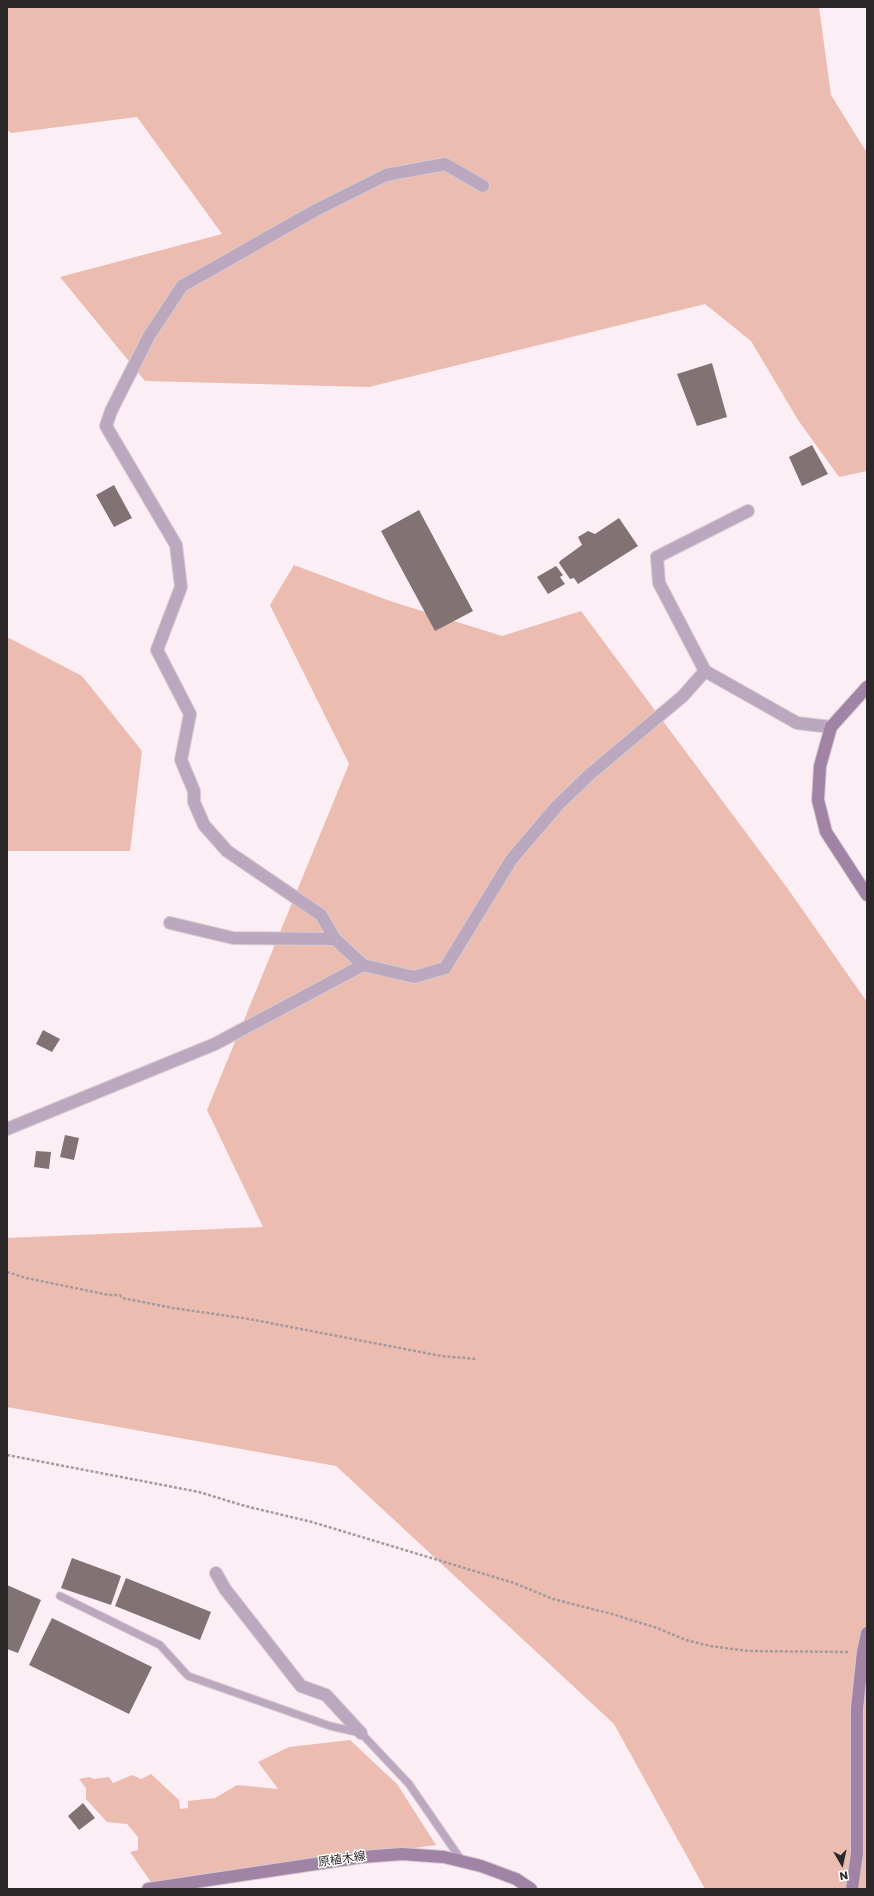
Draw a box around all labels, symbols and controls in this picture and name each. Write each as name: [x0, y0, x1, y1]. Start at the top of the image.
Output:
north arrow: [822, 1844, 862, 1884]
street label: 原植木線: [317, 1850, 367, 1870]
text: N: [839, 1867, 849, 1884]

